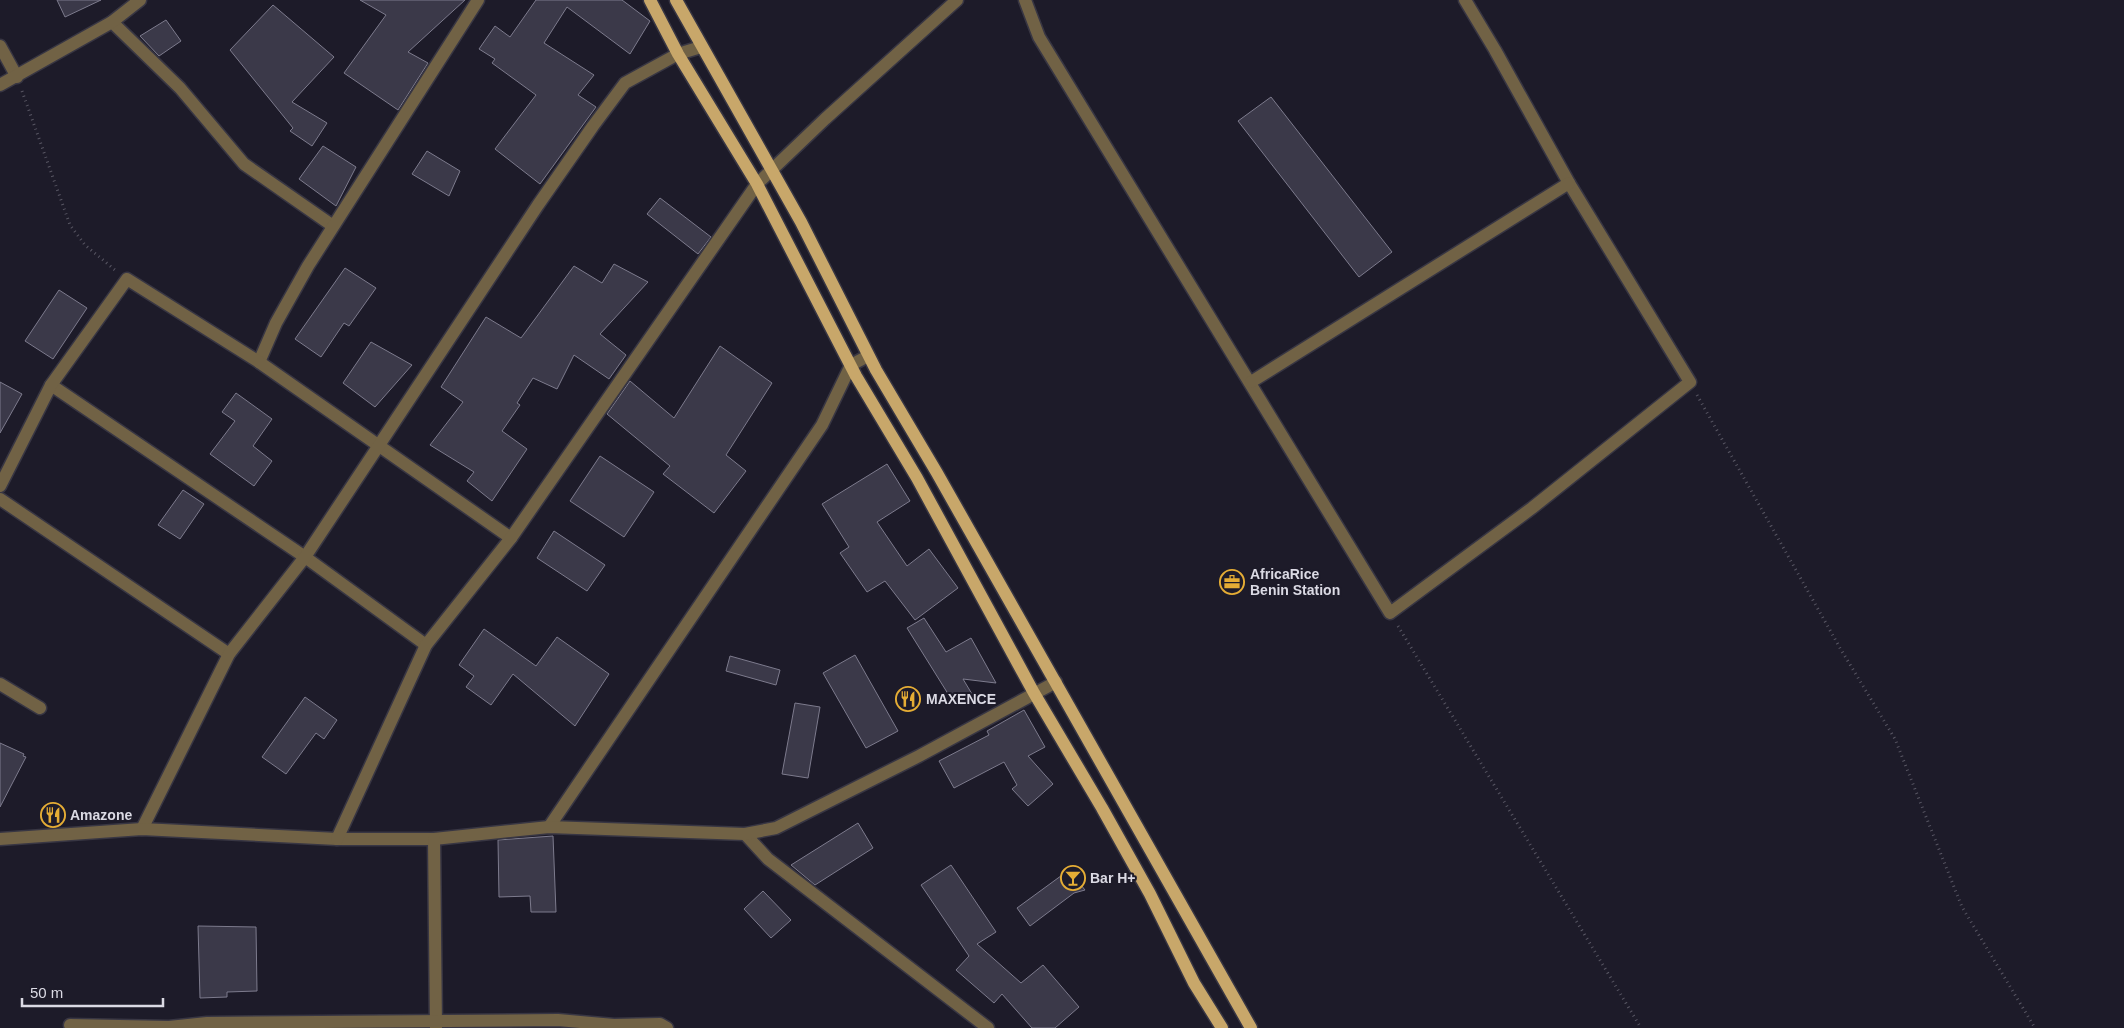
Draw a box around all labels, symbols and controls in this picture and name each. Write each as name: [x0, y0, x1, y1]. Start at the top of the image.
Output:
place label: AfricaRice Benin Station: [1250, 566, 1340, 598]
office icon: AfricaRice Benin Station: [1219, 569, 1245, 595]
restaurant icon: MAXENCE: [895, 686, 921, 712]
place label: MAXENCE: [926, 691, 996, 707]
restaurant icon: Amazone: [40, 802, 66, 828]
place label: Amazone: [70, 807, 132, 823]
bar icon: Bar H+: [1060, 865, 1086, 891]
place label: Bar H+: [1090, 870, 1136, 886]
scale bar: [22, 976, 164, 1008]
text: 50 m: [30, 984, 63, 1001]

